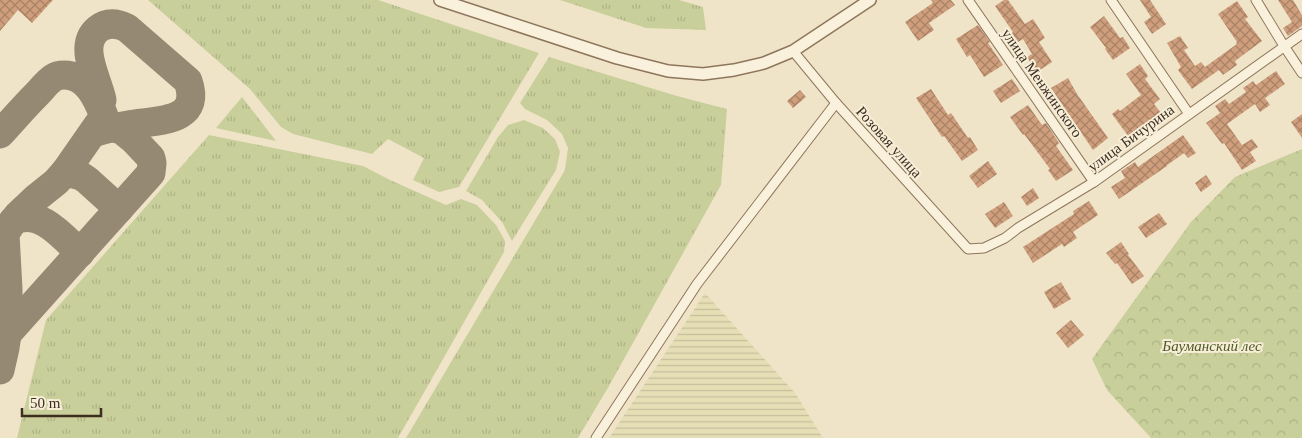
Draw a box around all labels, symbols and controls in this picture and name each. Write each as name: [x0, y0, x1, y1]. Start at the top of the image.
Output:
street label: улица Менжинского: [998, 26, 1086, 140]
street label: улица Бичурина: [1085, 101, 1178, 175]
street label: Розовая улица: [853, 103, 925, 181]
park label: Бауманский лес: [1161, 338, 1262, 354]
scale bar: [22, 386, 101, 418]
text: 50 m: [30, 395, 61, 411]

